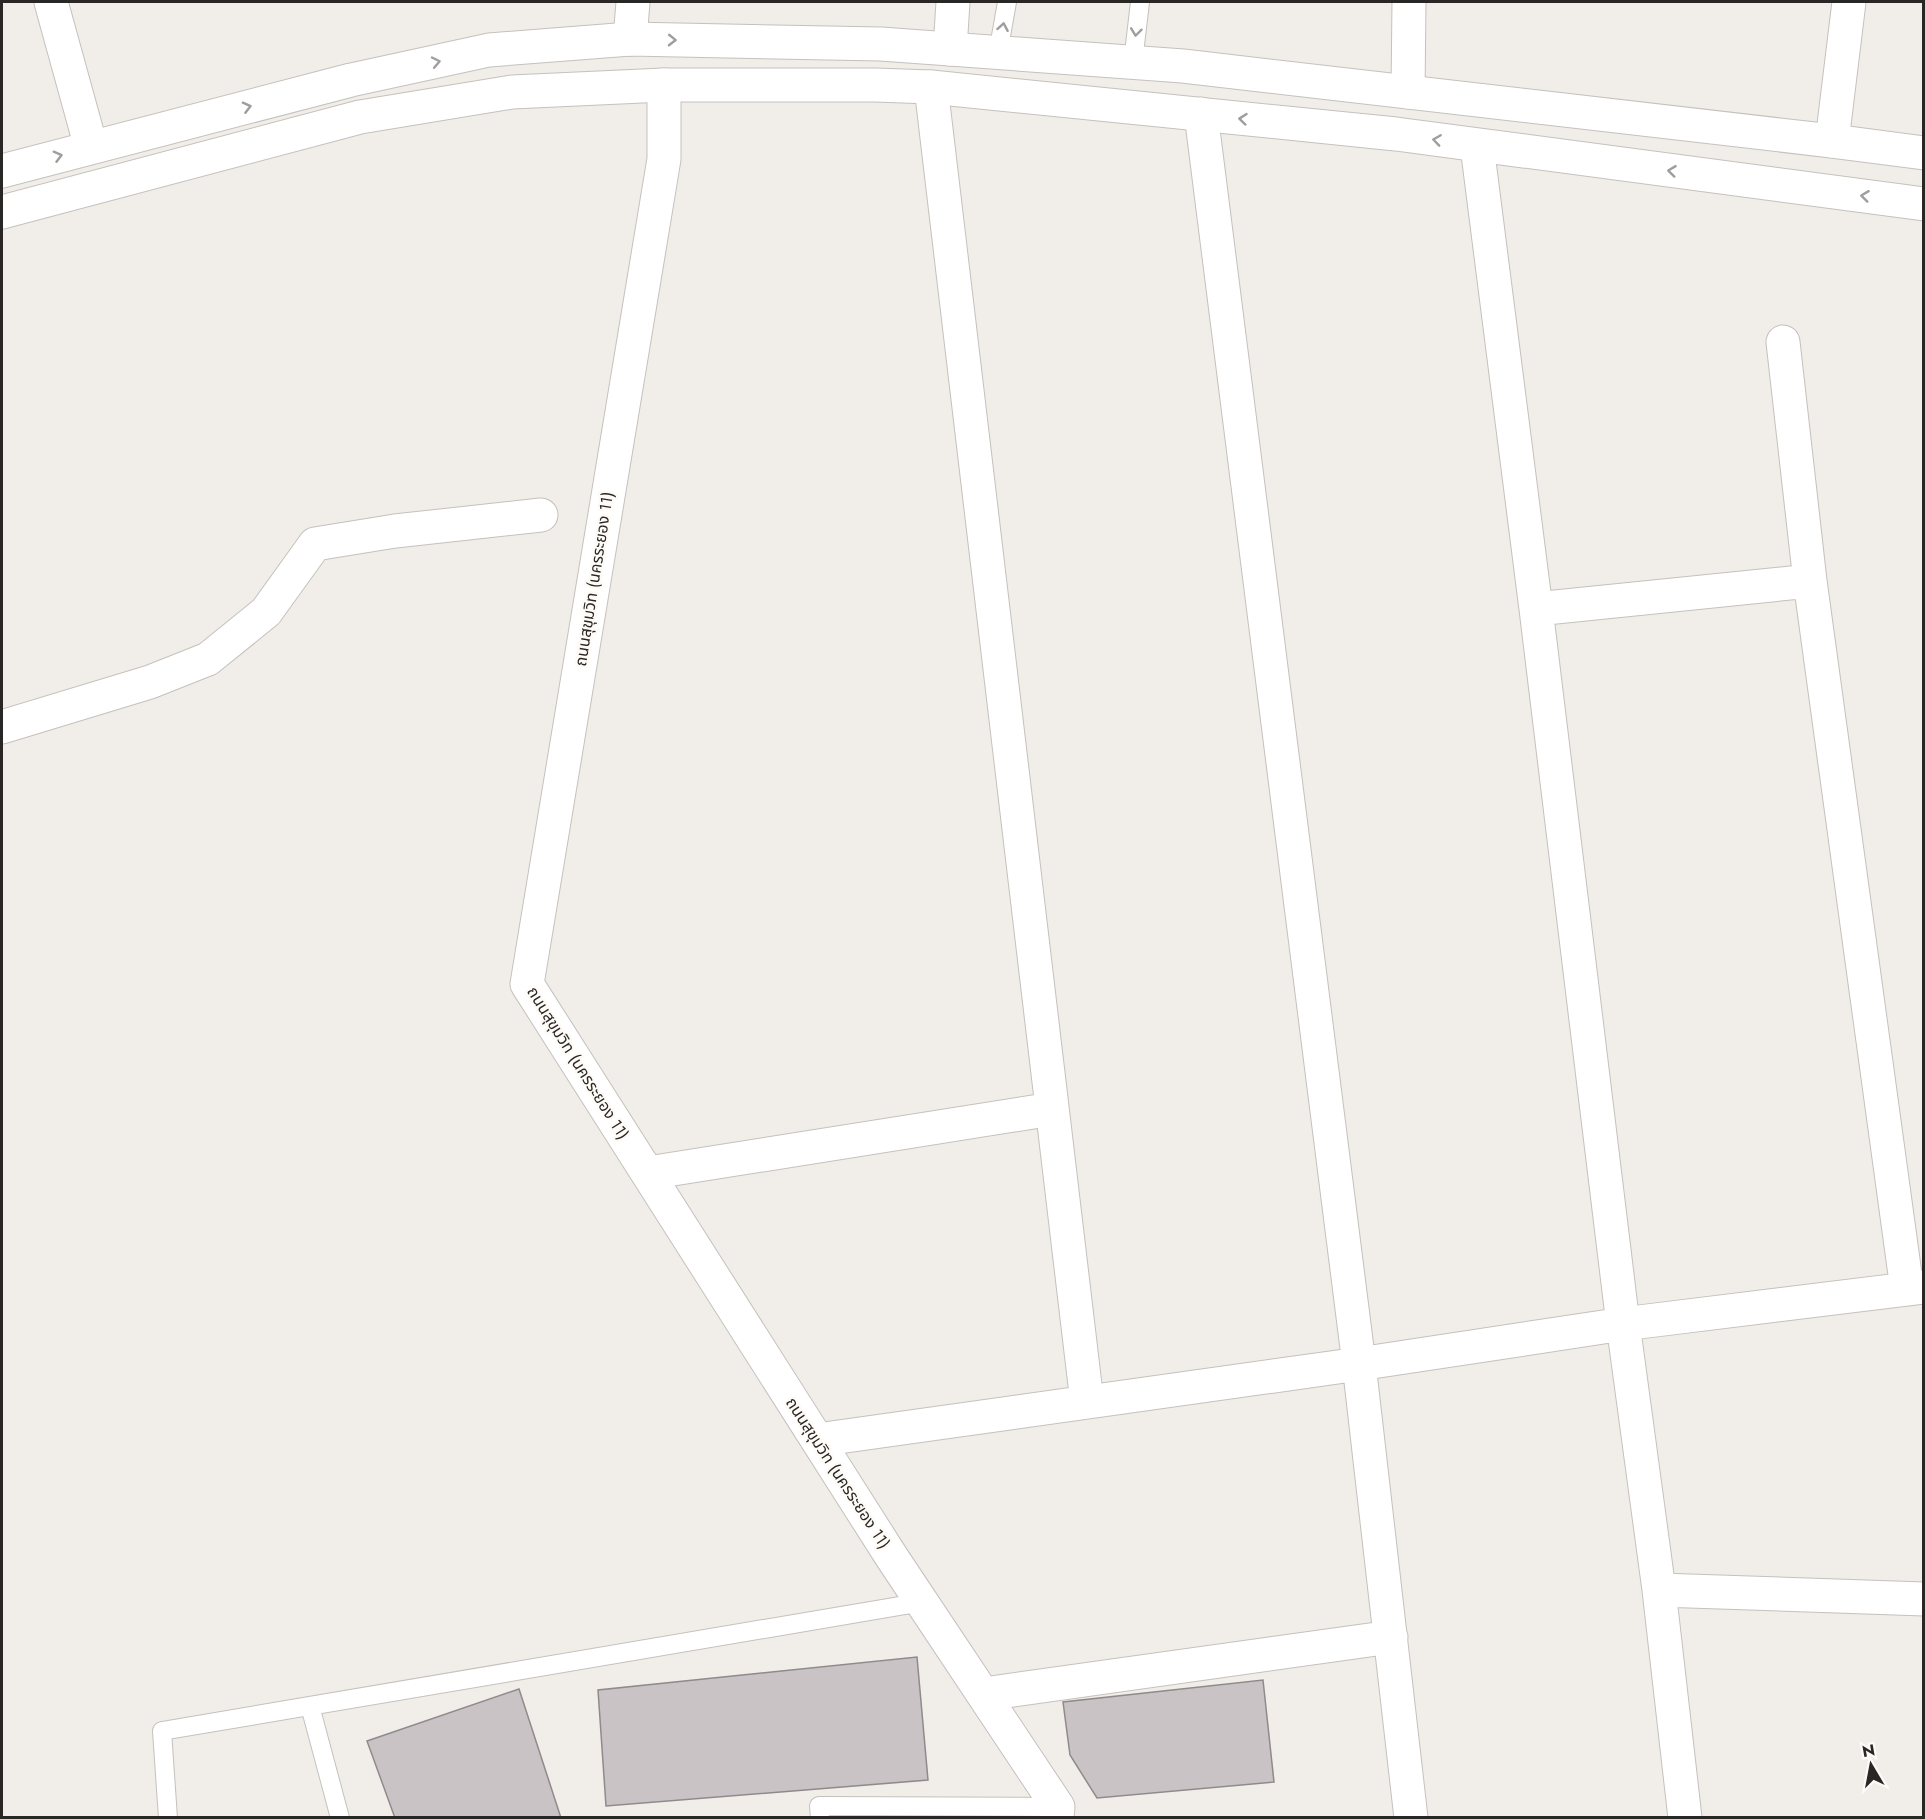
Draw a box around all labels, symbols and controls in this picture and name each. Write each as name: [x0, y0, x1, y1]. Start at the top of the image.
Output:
one-way arrow: [996, 22, 1009, 32]
one-way arrow: [1130, 27, 1143, 36]
one-way arrow: [667, 34, 676, 46]
one-way arrow: [431, 56, 441, 69]
one-way arrow: [242, 101, 252, 114]
one-way arrow: [1239, 113, 1248, 125]
one-way arrow: [1433, 135, 1442, 147]
one-way arrow: [52, 151, 63, 163]
one-way arrow: [1667, 166, 1677, 178]
one-way arrow: [1861, 190, 1870, 203]
street label: ถนนสุขุมวิท (นครระยอง 11): [569, 490, 619, 668]
street label: ถนนสุขุมวิท (นครระยอง 11): [521, 982, 635, 1144]
street label: ถนนสุขุมวิท (นครระยอง 11): [780, 1393, 896, 1553]
north arrow: [1841, 1735, 1901, 1795]
text: N: [1860, 1738, 1877, 1763]

